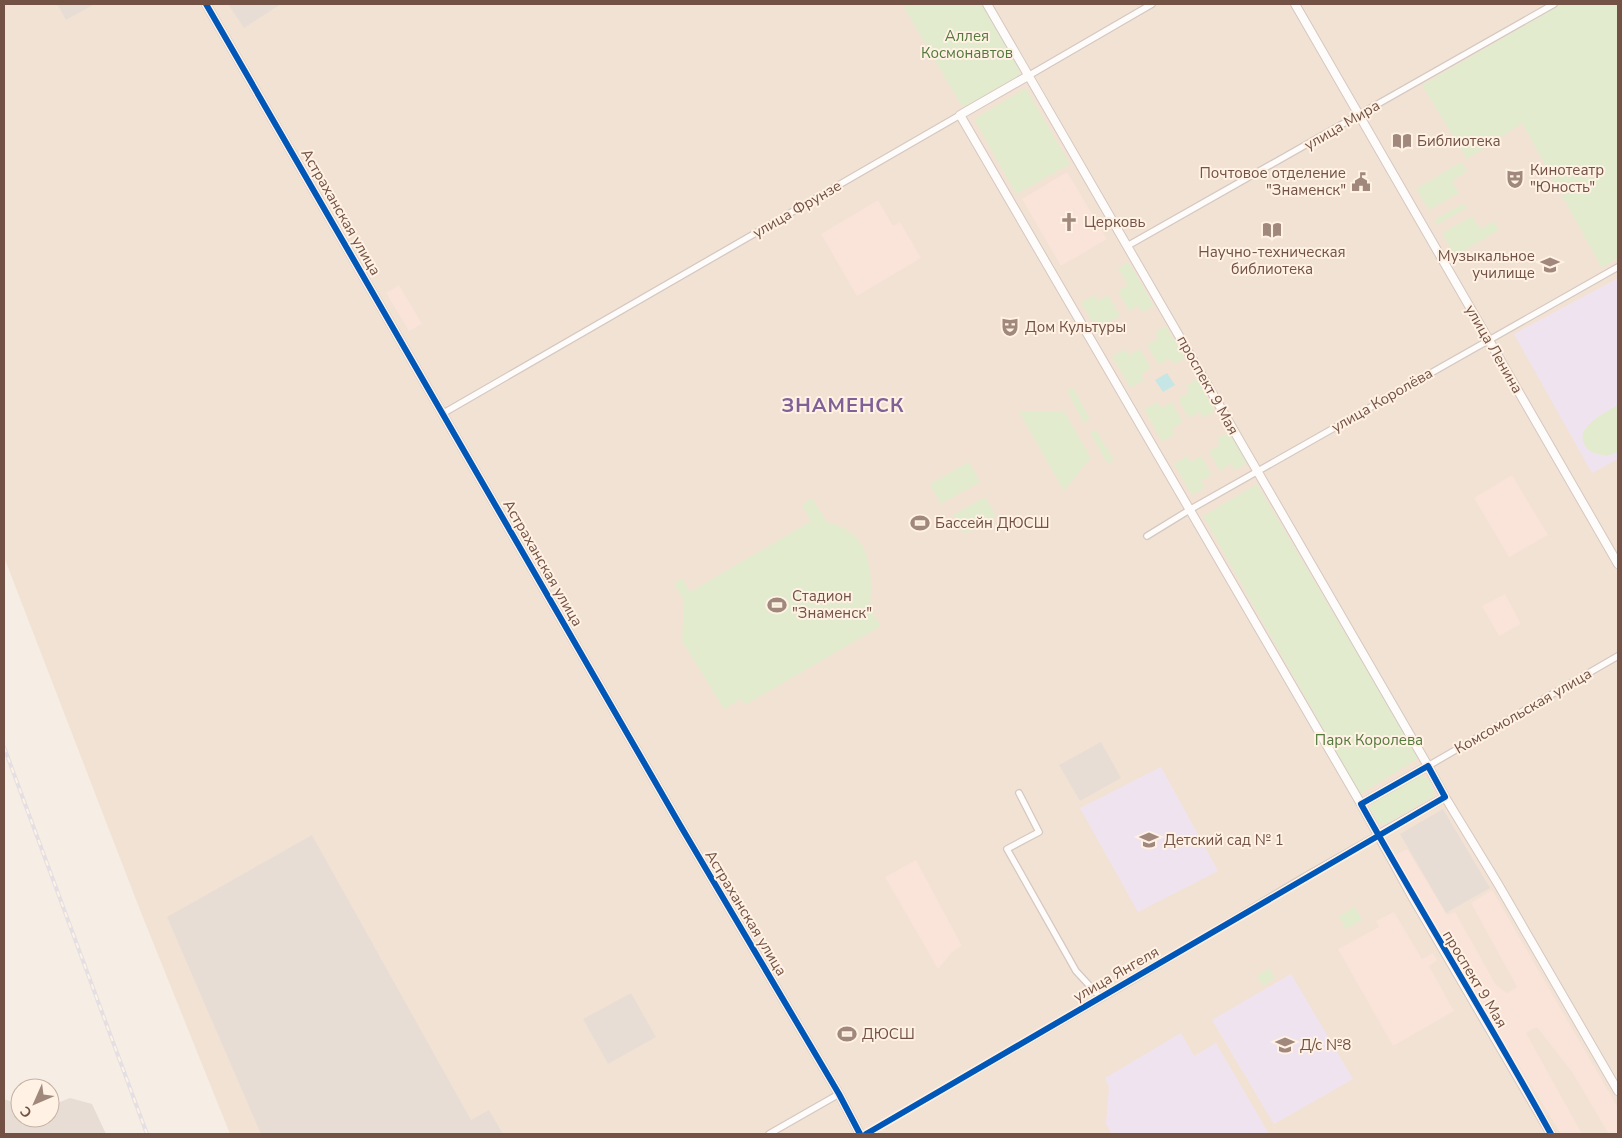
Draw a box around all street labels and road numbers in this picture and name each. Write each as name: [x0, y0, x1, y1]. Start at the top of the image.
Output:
street label: улица Мира: [1301, 95, 1383, 155]
street label: Астраханская улица: [296, 145, 386, 279]
street label: улица Фрунзе: [749, 175, 845, 243]
street label: улица Ленина: [1460, 301, 1528, 397]
street label: проспект 9 Мая: [1172, 332, 1244, 438]
street label: улица Королёва: [1328, 363, 1436, 437]
street label: Астраханская улица: [498, 496, 588, 630]
street label: Комсомольская улица: [1451, 664, 1595, 758]
street label: Астраханская улица: [701, 846, 791, 980]
street label: проспект 9 Мая: [1438, 927, 1512, 1031]
street label: улица Янгеля: [1069, 941, 1163, 1007]

